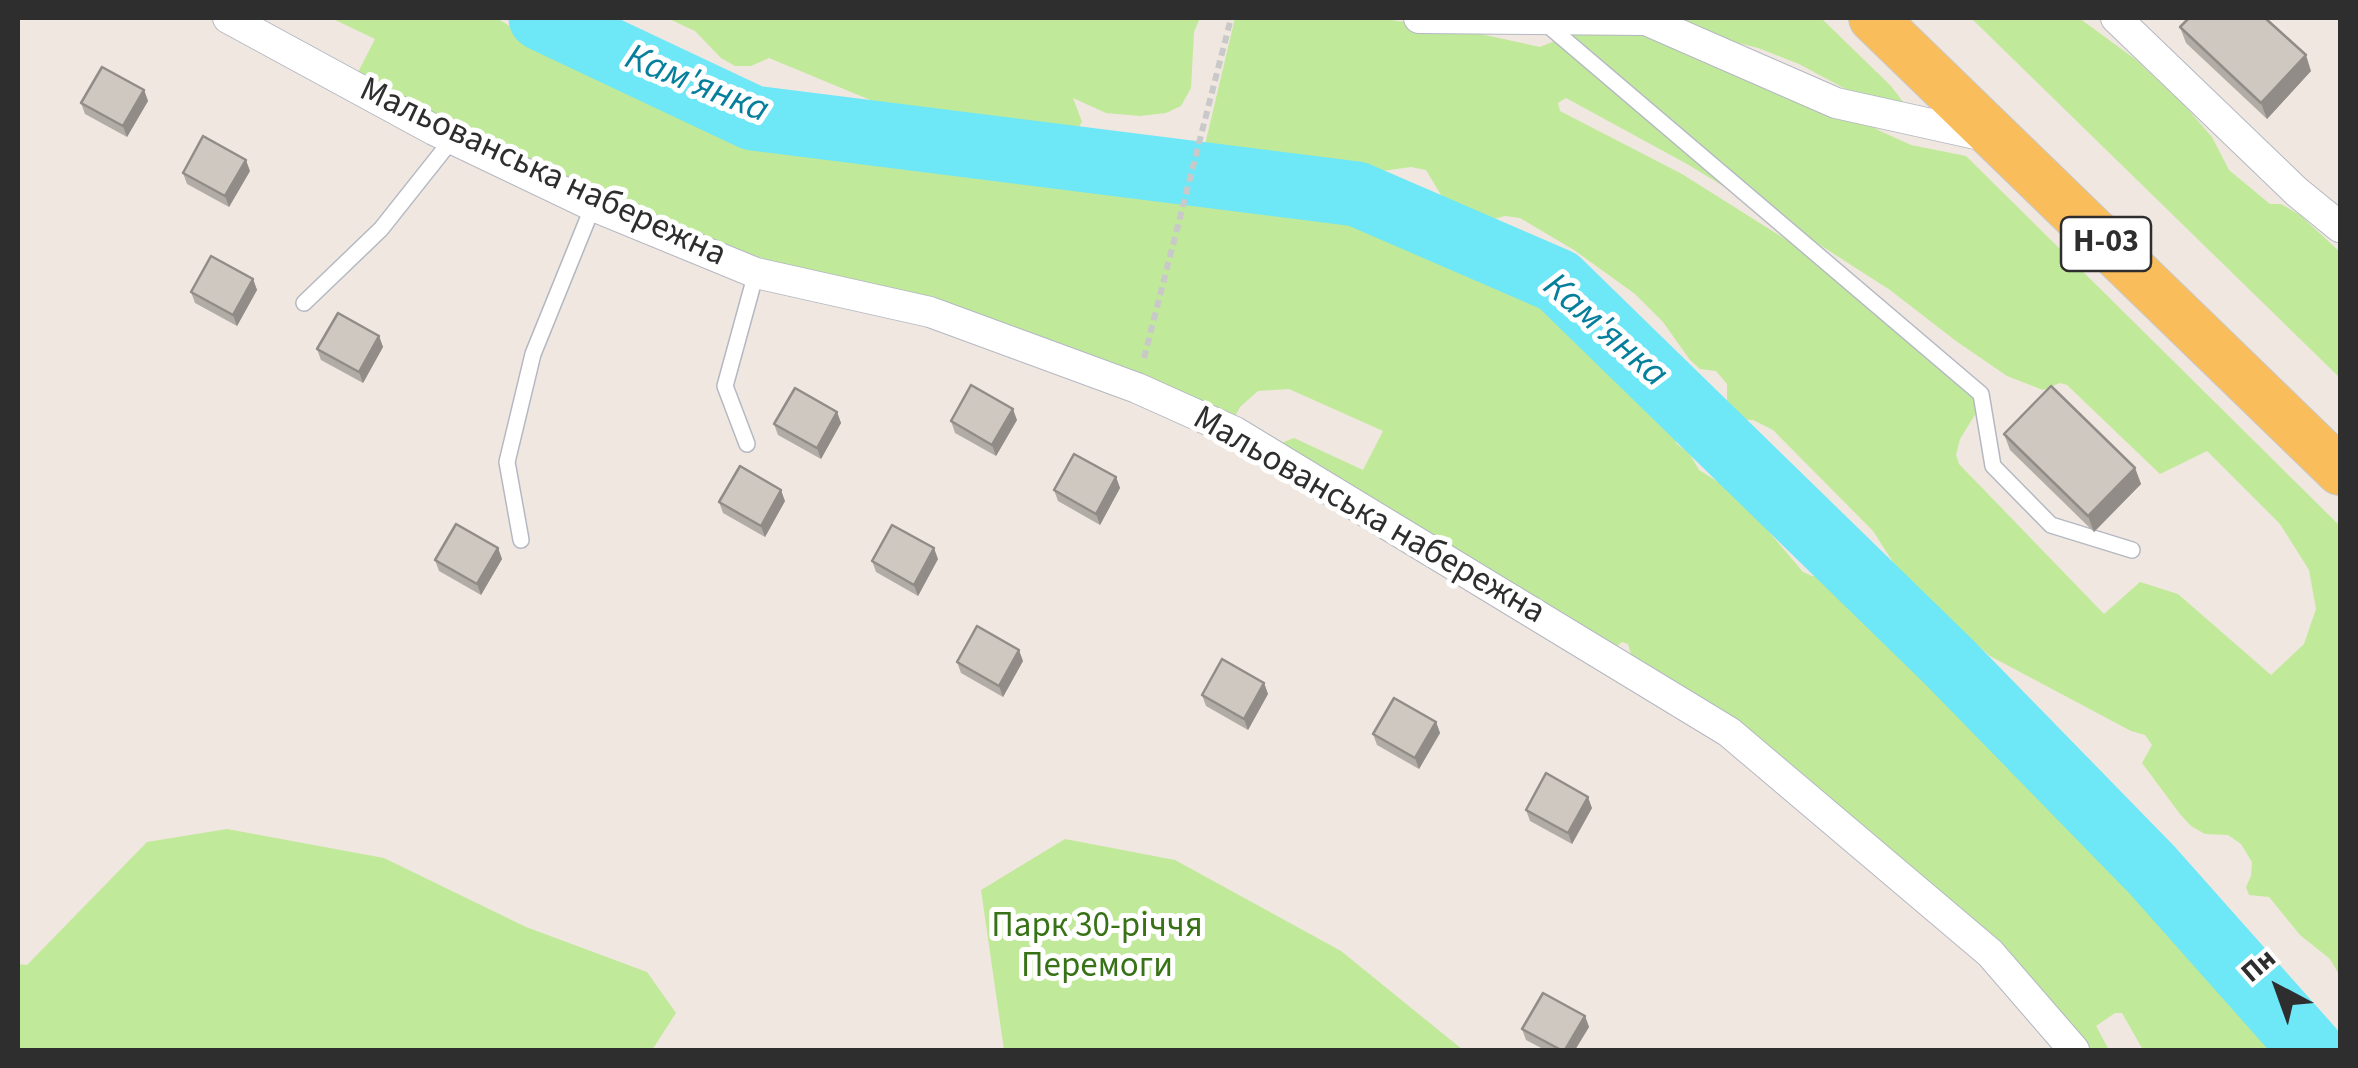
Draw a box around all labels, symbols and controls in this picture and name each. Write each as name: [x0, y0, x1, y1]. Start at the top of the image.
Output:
water label: Кам'янка: [617, 37, 775, 135]
street label: Мальованська набережна: [352, 71, 732, 277]
road number: Н-03: [2061, 217, 2151, 271]
water label: Кам'янка: [1532, 265, 1676, 399]
street label: Мальованська набережна: [1185, 399, 1551, 635]
park label: Парк 30-річчя Перемоги: [991, 907, 1203, 989]
north arrow: [2228, 938, 2328, 1038]
text: Пн: [2232, 939, 2285, 992]

